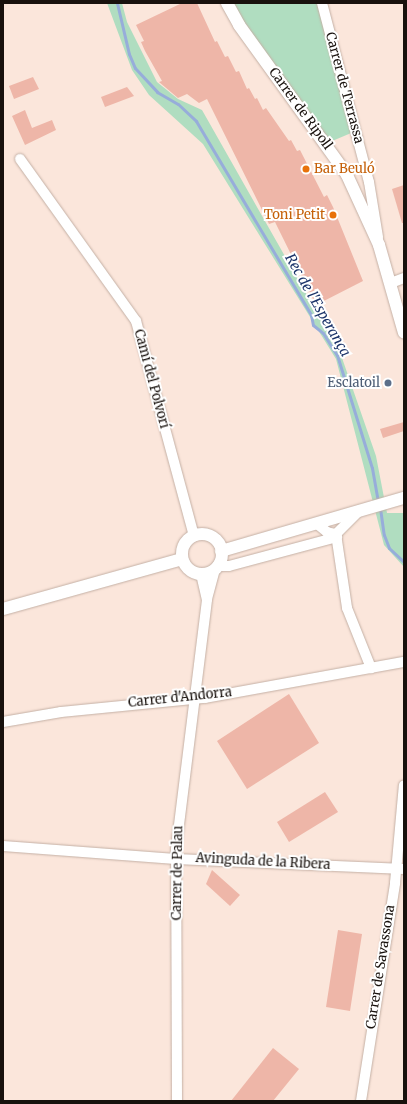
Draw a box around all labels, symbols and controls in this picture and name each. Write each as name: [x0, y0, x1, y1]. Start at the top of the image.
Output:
street label: Carrer de Terrassa: [322, 31, 366, 145]
street label: Carrer de Ripoll: [265, 65, 335, 153]
place label: Bar Beuló: [314, 161, 374, 177]
marker: Bar Beuló: [301, 164, 311, 174]
place label: Toni Petit: [264, 207, 325, 223]
marker: Toni Petit: [328, 210, 338, 220]
water label: Rec de l'Esperança: [282, 251, 354, 359]
street label: Camí del Polvorí: [130, 328, 172, 430]
place label: Esclatoil: [327, 375, 380, 391]
marker: Esclatoil: [383, 378, 393, 388]
street label: Carrer d'Andorra: [127, 685, 233, 711]
street label: Carrer de Palau: [169, 826, 187, 920]
street label: Avinguda de la Ribera: [195, 851, 331, 873]
street label: Carrer de Savassona: [363, 904, 399, 1030]

